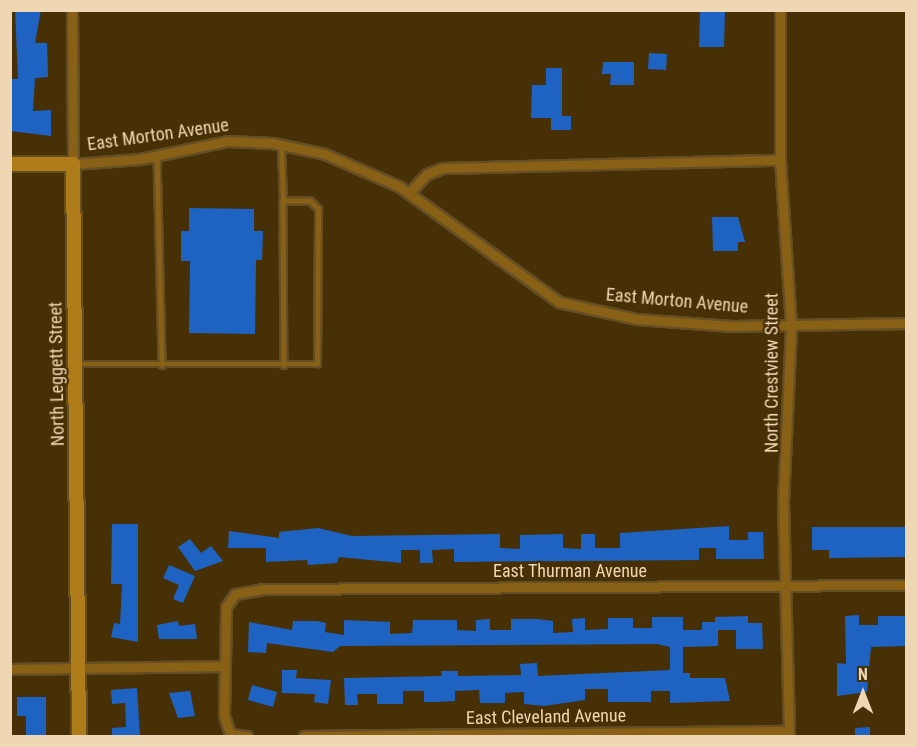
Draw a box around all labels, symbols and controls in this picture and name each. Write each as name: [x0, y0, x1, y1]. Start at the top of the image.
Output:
street label: East Morton Avenue: [86, 114, 230, 156]
street label: East Morton Avenue: [605, 284, 749, 318]
street label: North Crestview Street: [761, 293, 783, 453]
street label: North Leggett Street: [45, 302, 69, 446]
street label: East Thurman Avenue: [493, 560, 647, 582]
north arrow: [833, 663, 893, 723]
text: N: [858, 665, 868, 684]
street label: East Cleveland Avenue: [466, 705, 626, 729]

